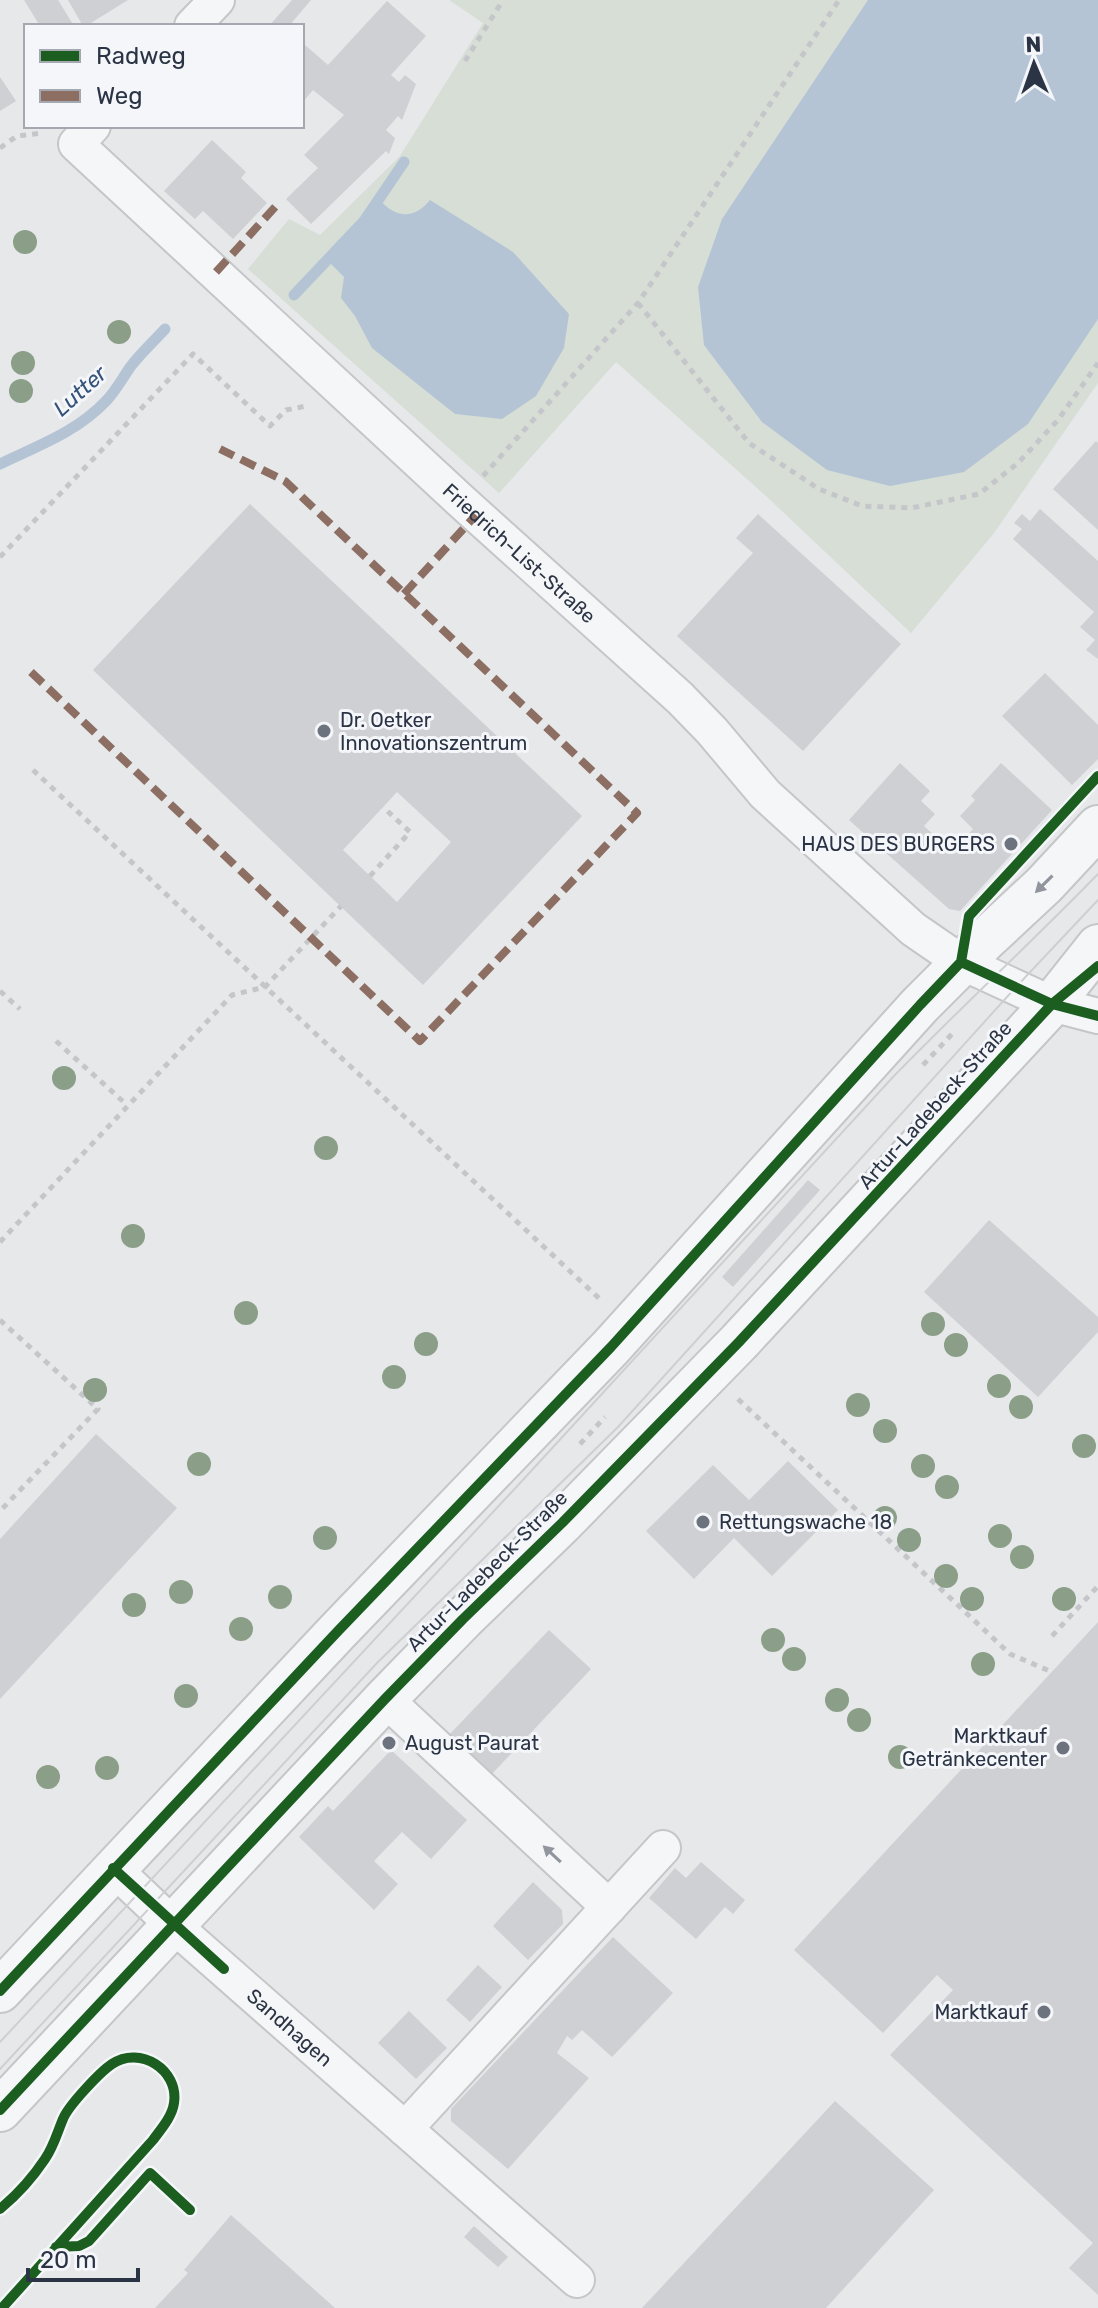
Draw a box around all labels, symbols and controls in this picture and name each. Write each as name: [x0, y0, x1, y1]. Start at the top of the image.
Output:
legend: [24, 24, 304, 128]
north arrow: [994, 24, 1074, 104]
text: N: [1025, 31, 1042, 58]
text: Radweg: [96, 42, 186, 70]
text: Weg: [96, 82, 143, 110]
water label: Lutter: [48, 359, 113, 422]
street label: Friedrich-List-Straße: [438, 478, 600, 628]
place label: Dr. Oetker Innovationszentrum: [340, 708, 527, 755]
marker: Dr. Oetker Innovationszentrum: [315, 722, 333, 740]
place label: HAUS DES BURGERS: [801, 832, 995, 856]
marker: HAUS DES BURGERS: [1002, 835, 1020, 853]
one-way arrow: [1036, 874, 1054, 893]
street label: Artur-Ladebeck-Straße: [853, 1016, 1017, 1194]
street label: Artur-Ladebeck-Straße: [402, 1486, 572, 1656]
place label: Rettungswache 18: [719, 1510, 892, 1534]
marker: Rettungswache 18: [694, 1513, 712, 1531]
place label: Marktkauf Getränkecenter: [902, 1724, 1047, 1771]
place label: August Paurat: [405, 1731, 539, 1755]
marker: August Paurat: [380, 1734, 398, 1752]
marker: Marktkauf Getränkecenter: [1054, 1739, 1072, 1757]
one-way arrow: [543, 1846, 562, 1864]
street label: Sandhagen: [242, 1983, 337, 2071]
place label: Marktkauf: [934, 2000, 1028, 2024]
marker: Marktkauf: [1035, 2003, 1053, 2021]
scale bar: [28, 2232, 138, 2282]
text: 20 m: [40, 2246, 97, 2274]

